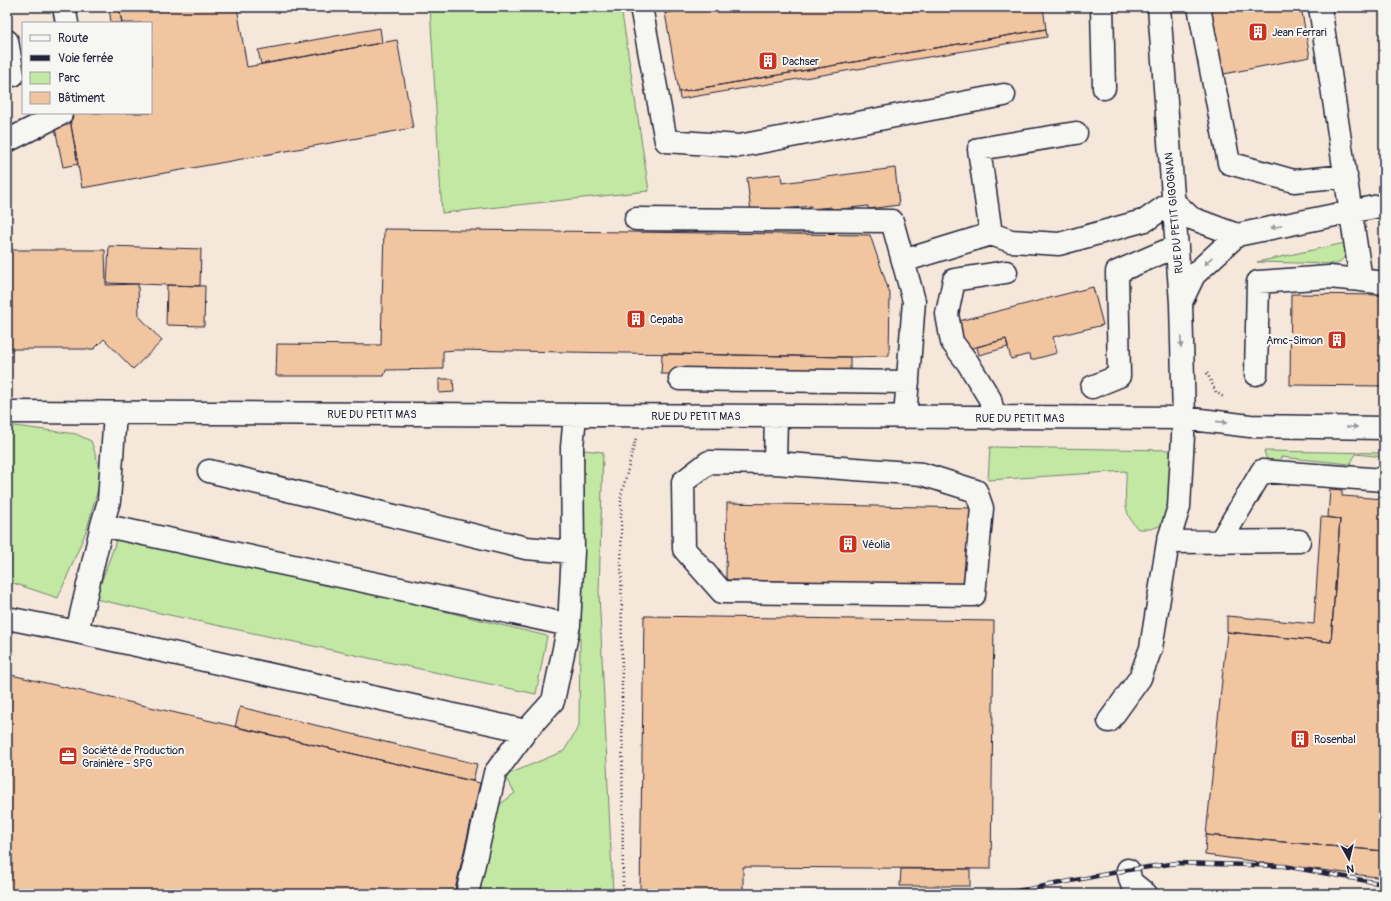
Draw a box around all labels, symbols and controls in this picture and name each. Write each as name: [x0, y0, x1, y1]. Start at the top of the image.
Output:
building icon: Jean Ferrari: [1247, 21, 1269, 43]
legend: [22, 22, 152, 114]
place label: Jean Ferrari: [1272, 26, 1327, 39]
text: Route: [58, 31, 88, 46]
building icon: Dachser: [757, 50, 779, 72]
text: Voie ferrée: [58, 51, 113, 66]
place label: Dachser: [782, 55, 819, 68]
text: Parc: [58, 71, 80, 86]
text: Bâtiment: [58, 91, 105, 106]
street label: RUE DU PETIT GIGOGNAN: [1162, 152, 1186, 274]
one-way arrow: [1270, 224, 1282, 230]
one-way arrow: [1203, 256, 1213, 266]
building icon: Cepaba: [625, 308, 647, 330]
place label: Cepaba: [650, 313, 683, 326]
building icon: Amc-Simon: [1326, 329, 1348, 351]
place label: Amc-Simon: [1266, 334, 1323, 347]
one-way arrow: [1178, 336, 1184, 349]
street label: RUE DU PETIT MAS: [327, 408, 417, 421]
street label: RUE DU PETIT MAS: [651, 410, 741, 423]
street label: RUE DU PETIT MAS: [975, 412, 1065, 425]
one-way arrow: [1216, 419, 1228, 426]
one-way arrow: [1346, 424, 1359, 430]
building icon: Véolia: [837, 533, 859, 555]
place label: Véolia: [862, 538, 890, 551]
building icon: Rosenbal: [1289, 728, 1311, 750]
place label: Rosenbal: [1314, 733, 1356, 746]
place label: Société de Production Grainière - SPG: [82, 744, 184, 770]
office icon: Société de Production Grainière - SPG: [57, 745, 79, 767]
north arrow: [1329, 839, 1369, 879]
text: N: [1345, 861, 1355, 875]

